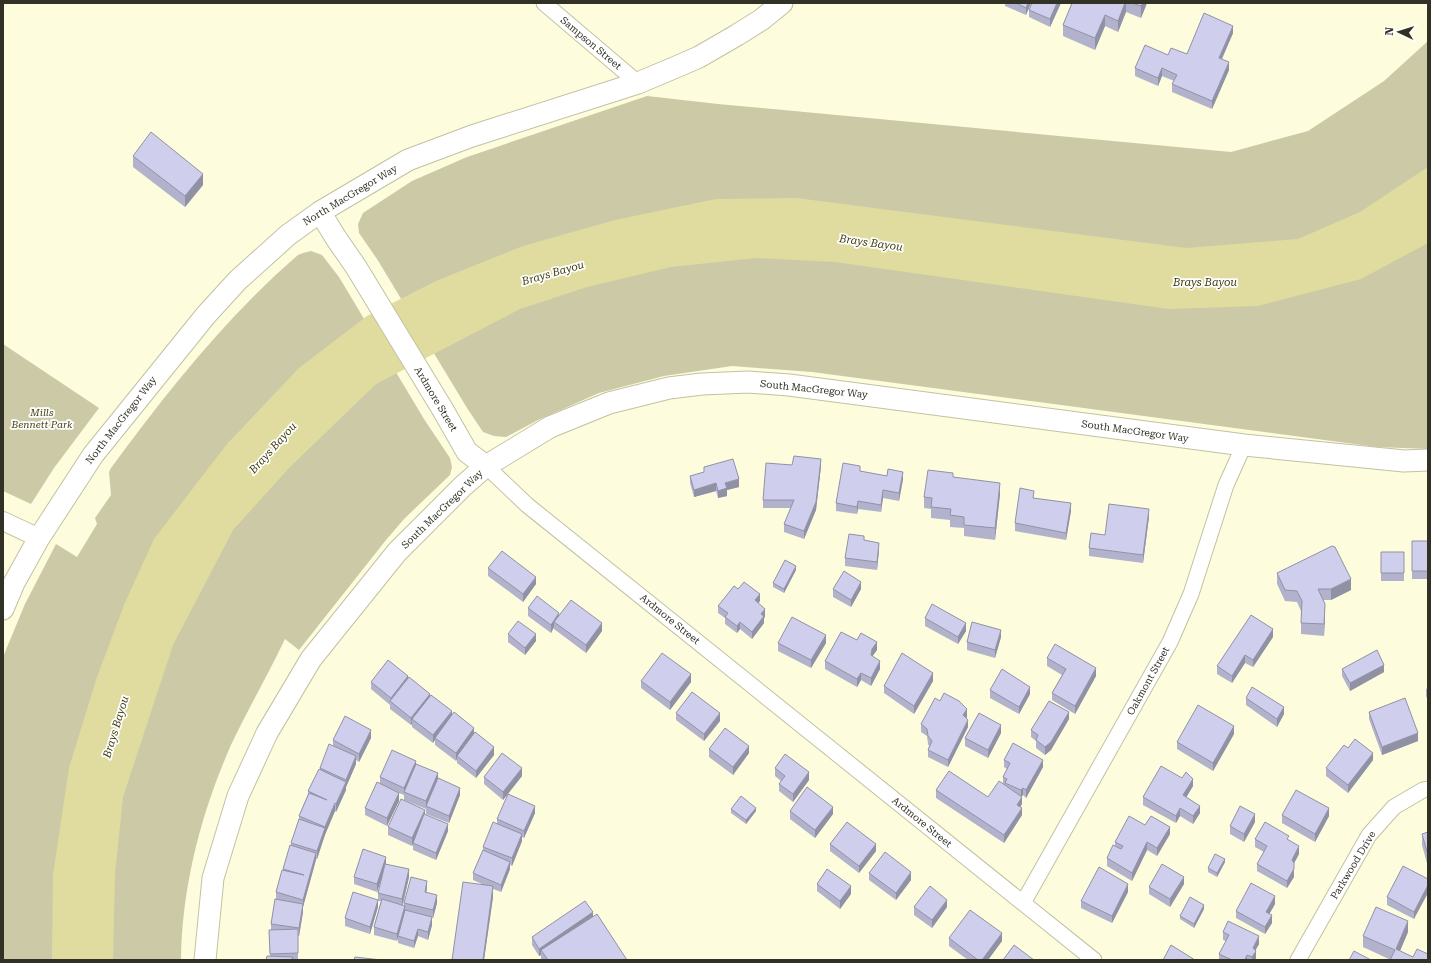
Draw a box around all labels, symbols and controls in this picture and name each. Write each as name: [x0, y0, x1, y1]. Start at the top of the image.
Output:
north arrow: [1379, 12, 1419, 52]
street label: Sampson Street: [558, 14, 624, 72]
text: N: [1383, 26, 1396, 36]
street label: North MacGregor Way: [301, 162, 399, 227]
water label: Brays Bayou: [837, 232, 904, 254]
water label: Brays Bayou: [519, 258, 586, 288]
water label: Brays Bayou: [1172, 276, 1237, 289]
street label: Ardmore Street: [412, 365, 460, 434]
street label: North MacGregor Way: [83, 374, 159, 466]
street label: South MacGregor Way: [760, 378, 869, 400]
park label: Mills Bennett Park: [11, 407, 73, 430]
street label: South MacGregor Way: [1081, 418, 1189, 444]
water label: Brays Bayou: [246, 420, 299, 477]
street label: South MacGregor Way: [399, 467, 485, 551]
street label: Ardmore Street: [638, 592, 702, 647]
street label: Oakmont Street: [1125, 645, 1171, 717]
water label: Brays Bayou: [100, 694, 132, 761]
street label: Ardmore Street: [890, 795, 954, 850]
street label: Parkwood Drive: [1328, 829, 1378, 901]

